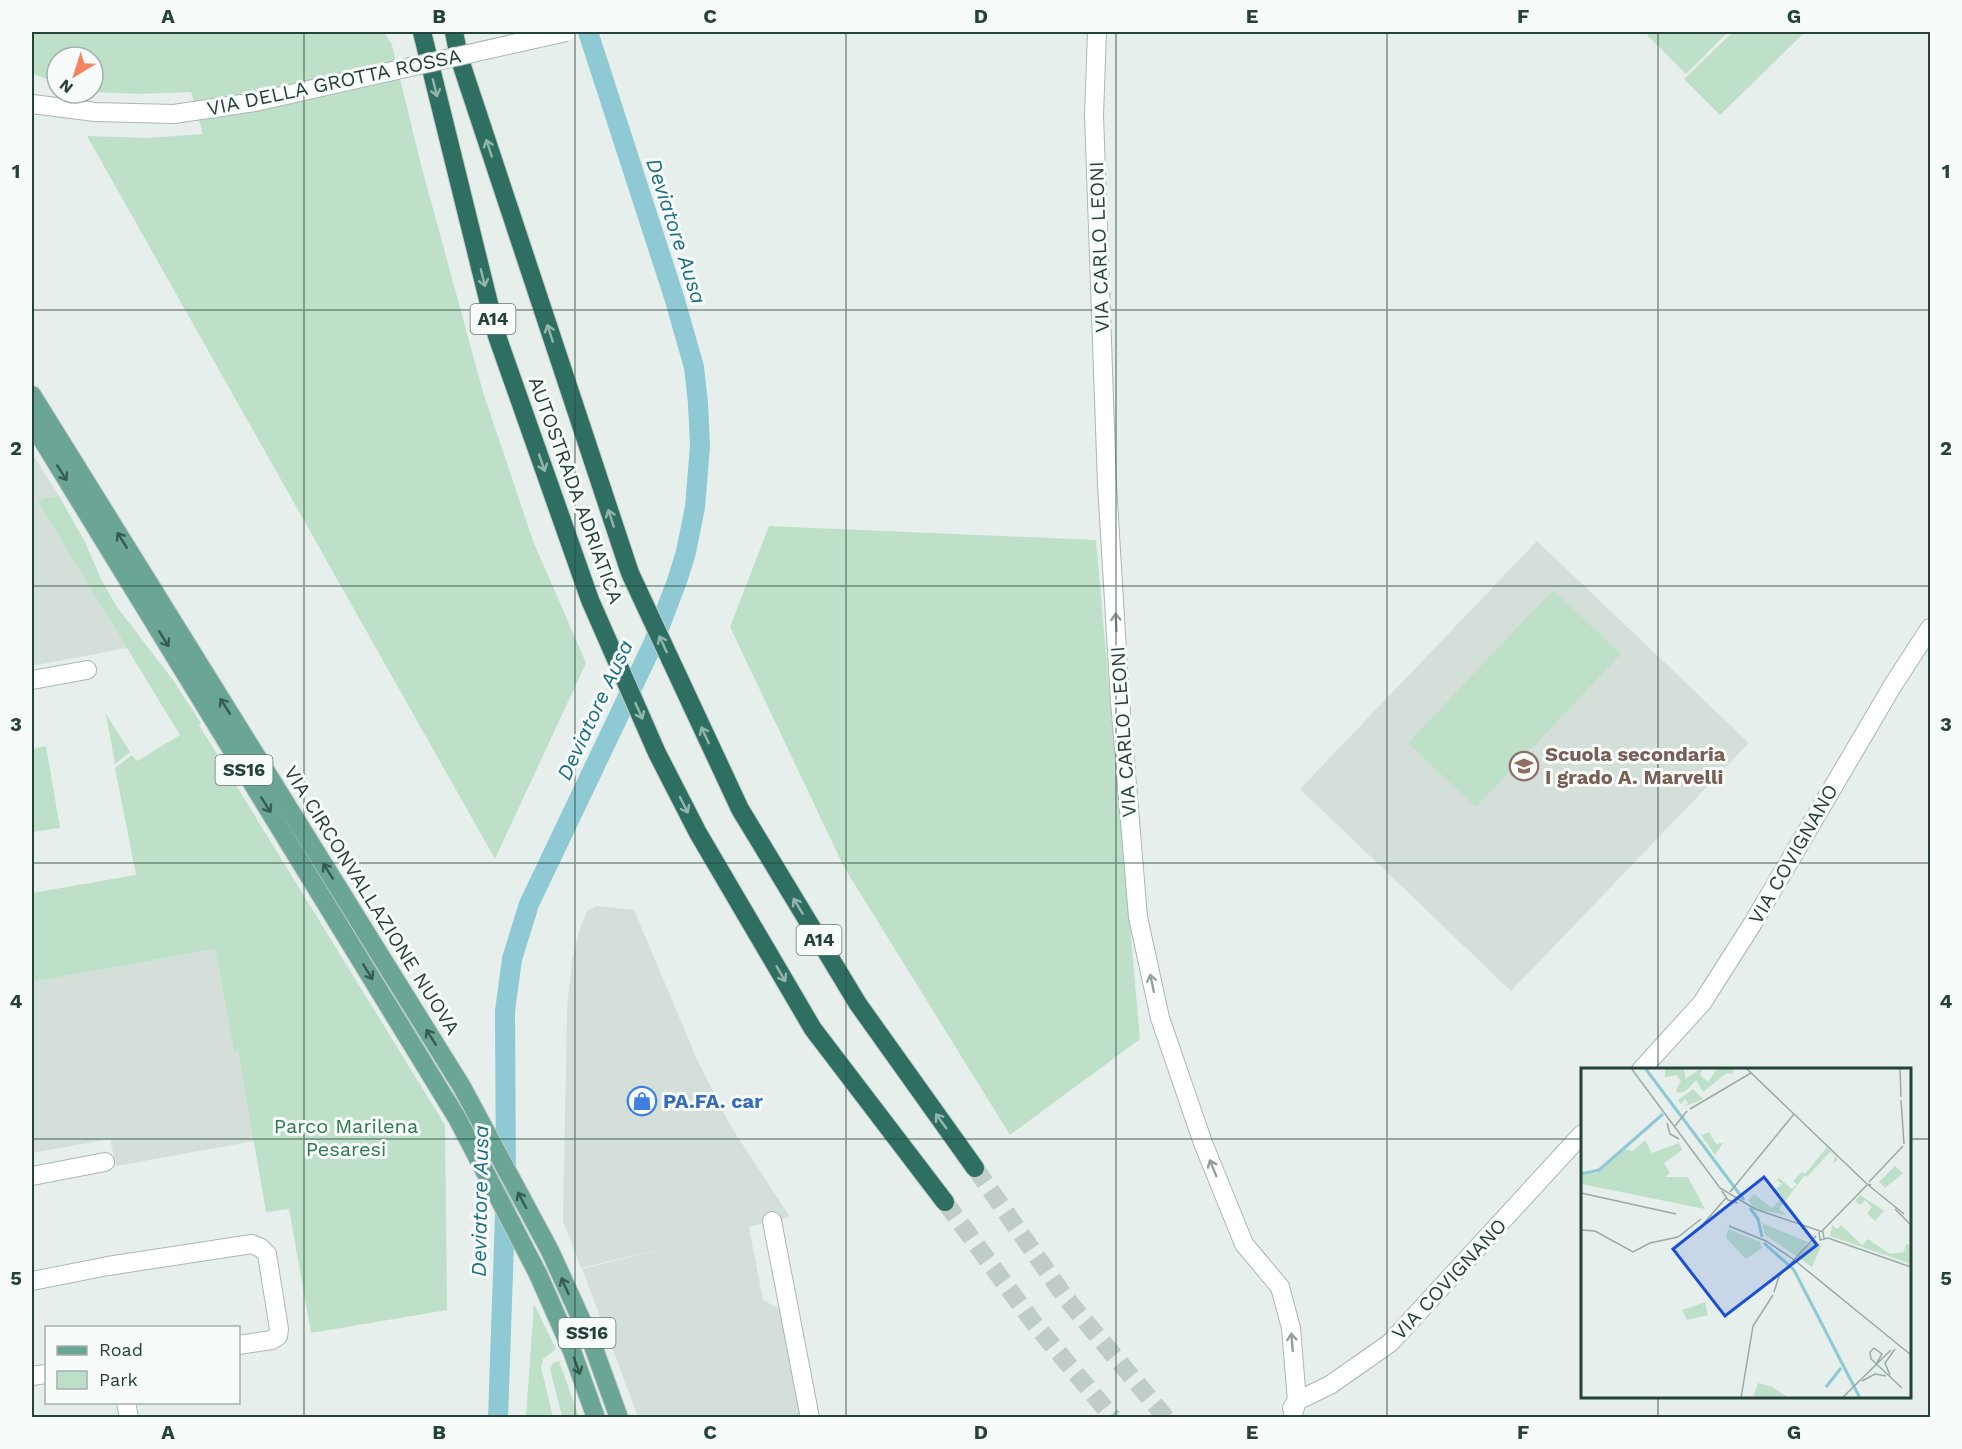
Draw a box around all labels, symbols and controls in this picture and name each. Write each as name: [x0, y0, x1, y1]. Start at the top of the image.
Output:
text: A: [161, 4, 175, 28]
text: B: [432, 4, 446, 28]
text: C: [703, 4, 717, 28]
text: D: [974, 4, 988, 28]
text: E: [1246, 4, 1258, 28]
text: F: [1517, 4, 1529, 28]
text: G: [1787, 4, 1801, 28]
street label: VIA DELLA GROTTA ROSSA: [205, 43, 463, 121]
north arrow: [45, 45, 105, 105]
text: N: [56, 75, 77, 98]
one-way arrow: [430, 79, 441, 98]
one-way arrow: [483, 139, 494, 158]
water label: Deviatore Ausa: [641, 155, 712, 307]
text: 1: [12, 159, 20, 183]
text: 1: [1942, 159, 1950, 183]
street label: VIA CARLO LEONI: [1084, 161, 1114, 333]
one-way arrow: [477, 268, 489, 287]
road number: A14: [470, 304, 516, 334]
one-way arrow: [544, 324, 555, 343]
street label: AUTOSTRADA ADRIATICA: [524, 373, 628, 607]
text: 2: [10, 436, 22, 460]
text: 2: [1940, 436, 1952, 460]
one-way arrow: [537, 453, 548, 472]
one-way arrow: [57, 464, 69, 481]
one-way arrow: [605, 509, 616, 528]
one-way arrow: [116, 532, 128, 549]
one-way arrow: [1110, 613, 1121, 633]
one-way arrow: [158, 630, 170, 647]
one-way arrow: [656, 635, 668, 653]
water label: Deviatore Ausa: [551, 636, 638, 784]
street label: VIA CARLO LEONI: [1105, 646, 1141, 818]
one-way arrow: [218, 698, 230, 715]
one-way arrow: [634, 701, 645, 719]
text: 3: [10, 712, 22, 736]
text: 3: [1940, 712, 1952, 736]
one-way arrow: [699, 726, 711, 744]
place label: Scuola secondaria I grado A. Marvelli: [1545, 742, 1726, 789]
school or university icon: Scuola secondaria I grado A. Marvelli: [1508, 750, 1540, 782]
road number: SS16: [216, 755, 272, 785]
street label: VIA CIRCONVALLAZIONE NUOVA: [279, 761, 465, 1039]
street label: VIA COVIGNANO: [1743, 780, 1843, 928]
one-way arrow: [679, 795, 690, 813]
one-way arrow: [260, 796, 272, 813]
one-way arrow: [321, 863, 333, 880]
one-way arrow: [792, 898, 804, 915]
road number: A14: [796, 925, 842, 955]
one-way arrow: [362, 963, 374, 980]
one-way arrow: [775, 965, 787, 982]
one-way arrow: [1146, 974, 1157, 993]
text: 4: [10, 989, 23, 1013]
text: 4: [1940, 989, 1953, 1013]
one-way arrow: [424, 1029, 436, 1046]
inset map: [1581, 1068, 1911, 1398]
shop icon: PA.FA. car: [626, 1085, 658, 1117]
place label: PA.FA. car: [663, 1089, 763, 1113]
one-way arrow: [935, 1113, 947, 1129]
park label: Parco Marilena Pesaresi: [274, 1114, 418, 1161]
water label: Deviatore Ausa: [466, 1125, 493, 1277]
one-way arrow: [1207, 1159, 1218, 1178]
one-way arrow: [516, 1192, 528, 1209]
street label: VIA COVIGNANO: [1387, 1213, 1511, 1345]
text: 5: [10, 1266, 22, 1290]
text: 5: [1940, 1266, 1952, 1290]
one-way arrow: [559, 1277, 571, 1295]
road number: SS16: [558, 1318, 616, 1348]
legend: [45, 1326, 240, 1404]
one-way arrow: [1286, 1333, 1297, 1353]
text: Road: [99, 1339, 143, 1360]
one-way arrow: [573, 1356, 584, 1375]
text: Park: [99, 1369, 138, 1390]
text: A: [161, 1420, 175, 1444]
text: B: [432, 1420, 446, 1444]
text: C: [703, 1420, 717, 1444]
text: D: [974, 1420, 988, 1444]
text: E: [1246, 1420, 1258, 1444]
text: F: [1517, 1420, 1529, 1444]
text: G: [1787, 1420, 1801, 1444]

